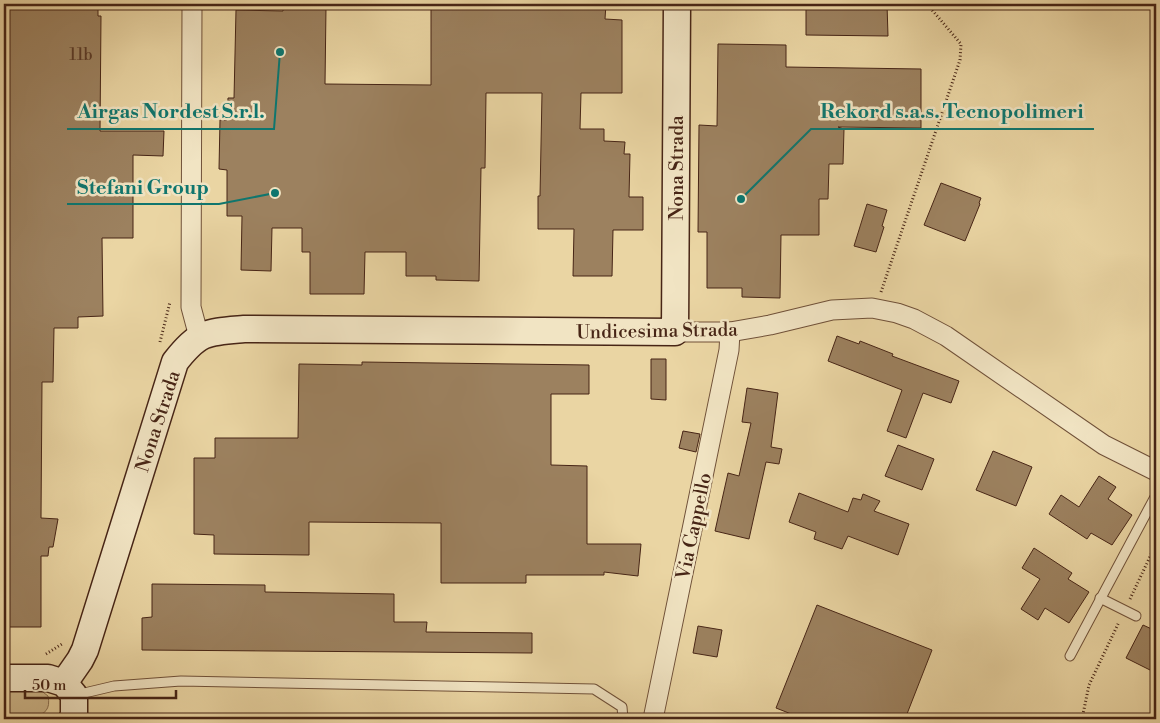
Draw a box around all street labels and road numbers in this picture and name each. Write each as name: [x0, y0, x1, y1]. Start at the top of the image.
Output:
street label: Nona Strada: [665, 115, 689, 221]
street label: Undicesima Strada: [576, 318, 738, 344]
street label: Nona Strada: [130, 367, 186, 475]
street label: Via Cappello: [671, 471, 717, 583]

